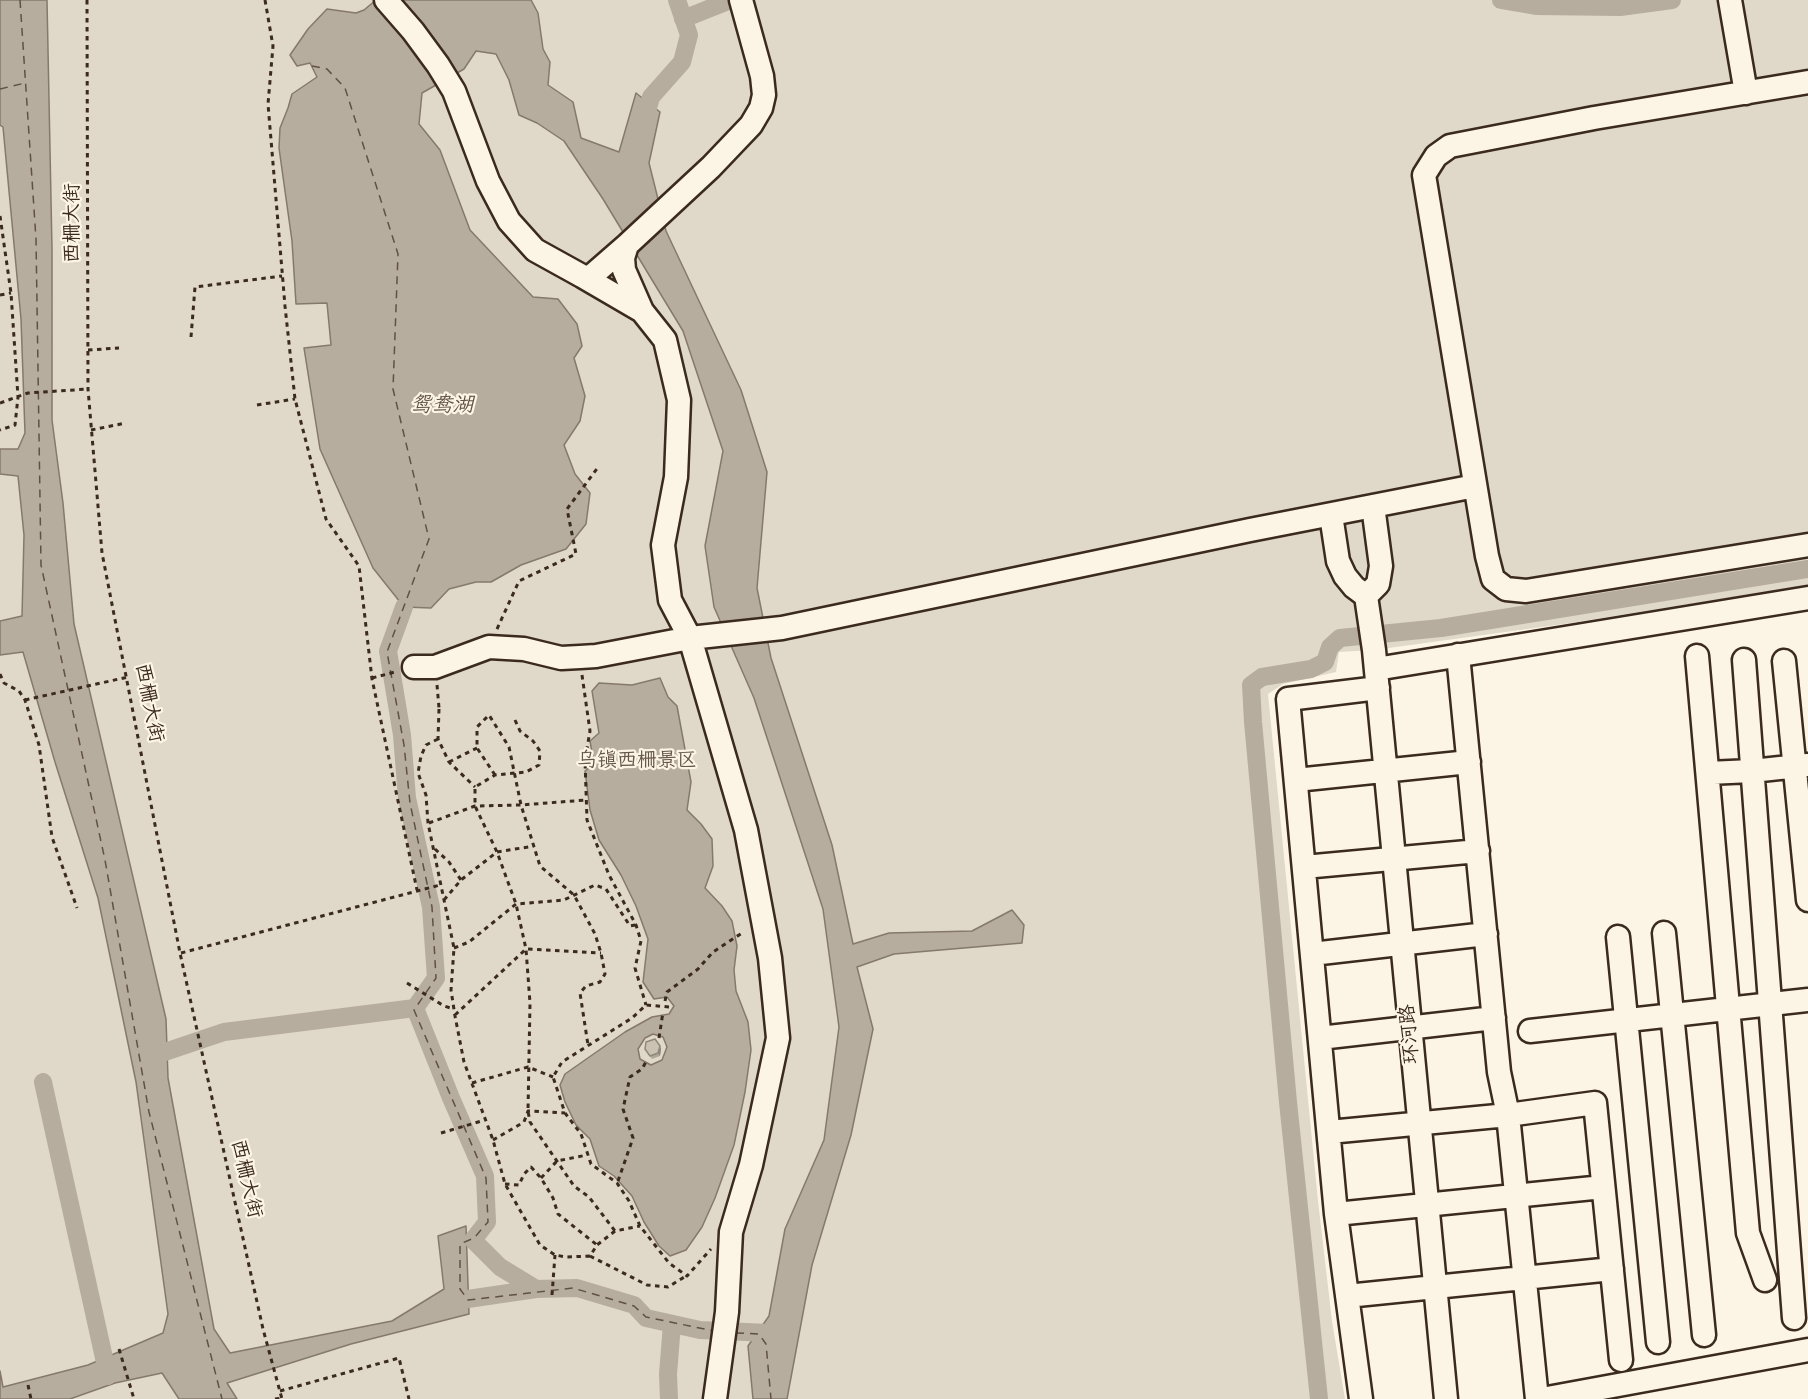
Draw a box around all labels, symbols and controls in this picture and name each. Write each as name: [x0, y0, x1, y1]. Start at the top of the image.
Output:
street label: 西栅大街: [62, 183, 86, 263]
water label: 鸳鸯湖: [411, 394, 473, 420]
street label: 西栅大街: [129, 661, 167, 745]
park label: 乌镇西栅景区: [577, 750, 697, 774]
street label: 环河路: [1396, 1003, 1426, 1065]
street label: 西栅大街: [224, 1137, 266, 1221]

